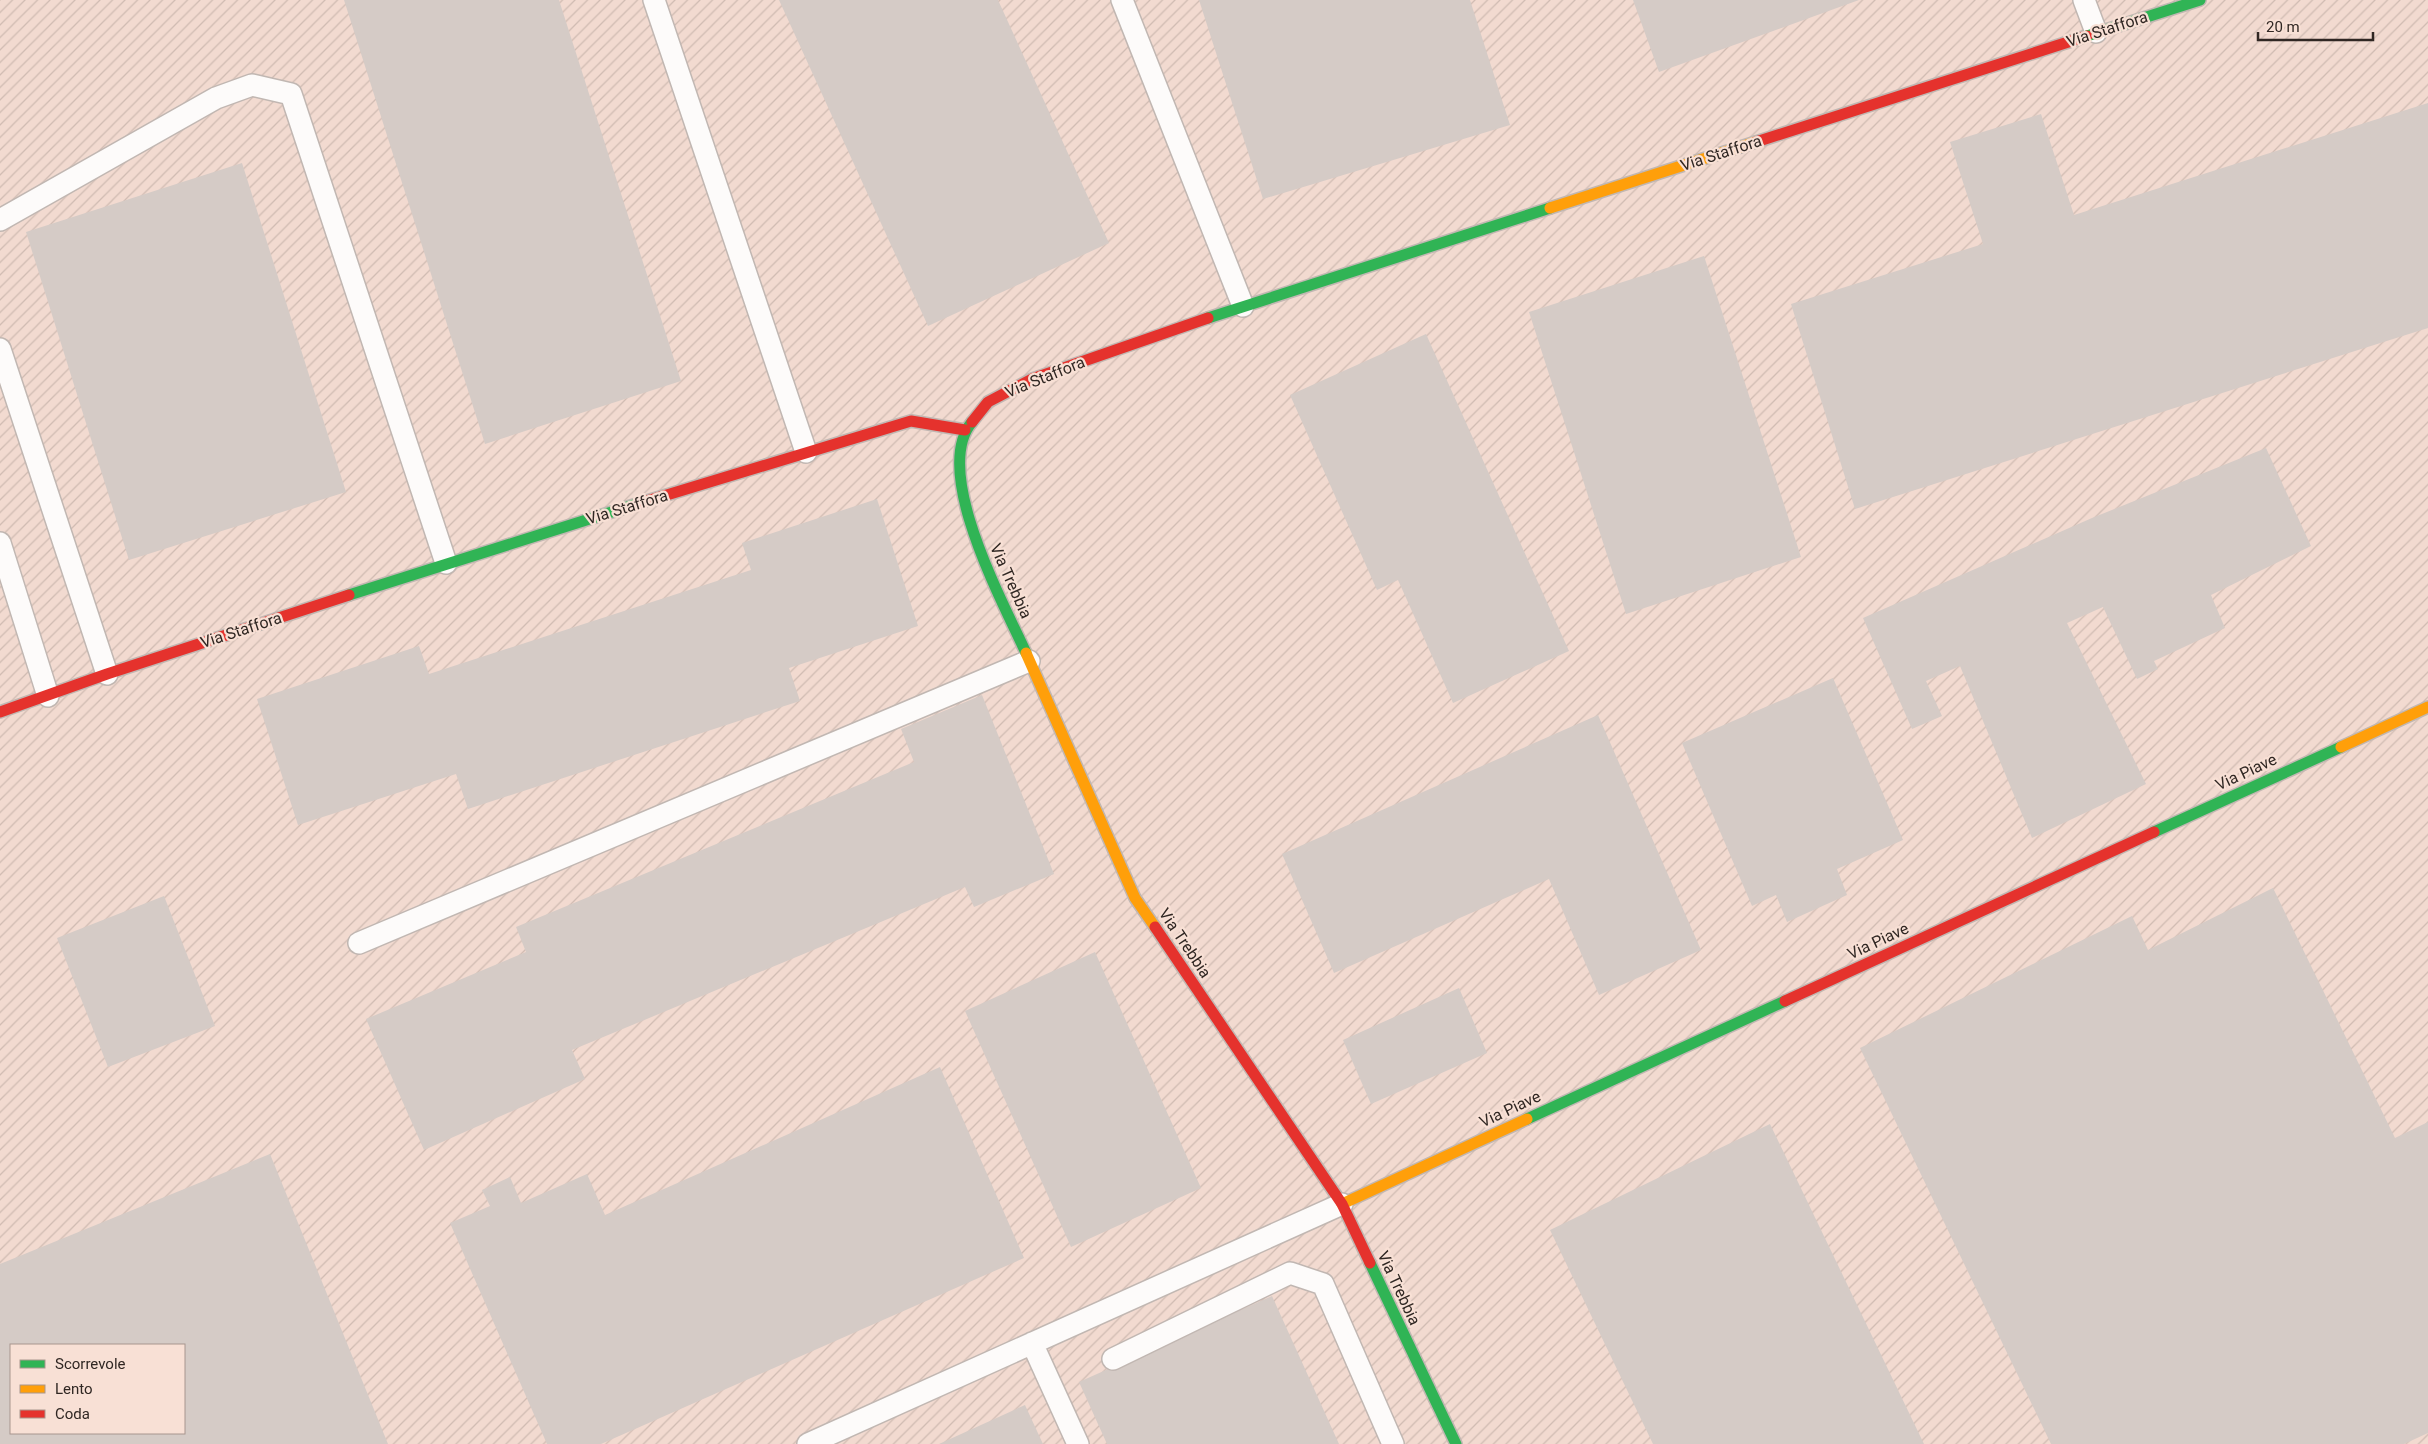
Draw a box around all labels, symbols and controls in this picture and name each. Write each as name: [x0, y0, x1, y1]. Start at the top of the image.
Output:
street label: Via Staffora: [2064, 7, 2150, 51]
scale bar: [2258, 10, 2373, 42]
text: 20 m: [2266, 18, 2300, 36]
street label: Via Staffora: [1678, 131, 1764, 175]
street label: Via Staffora: [1002, 352, 1088, 402]
street label: Via Staffora: [584, 486, 670, 528]
street label: Via Trebbia: [986, 541, 1036, 621]
street label: Via Staffora: [198, 608, 284, 652]
street label: Via Piave: [2212, 750, 2280, 794]
street label: Via Trebbia: [1155, 905, 1215, 981]
street label: Via Piave: [1844, 919, 1912, 963]
street label: Via Piave: [1476, 1087, 1544, 1131]
street label: Via Trebbia: [1374, 1248, 1424, 1328]
legend: [10, 1344, 185, 1434]
text: Scorrevole: [55, 1355, 126, 1373]
text: Lento: [55, 1380, 93, 1398]
text: Coda: [55, 1405, 90, 1423]

